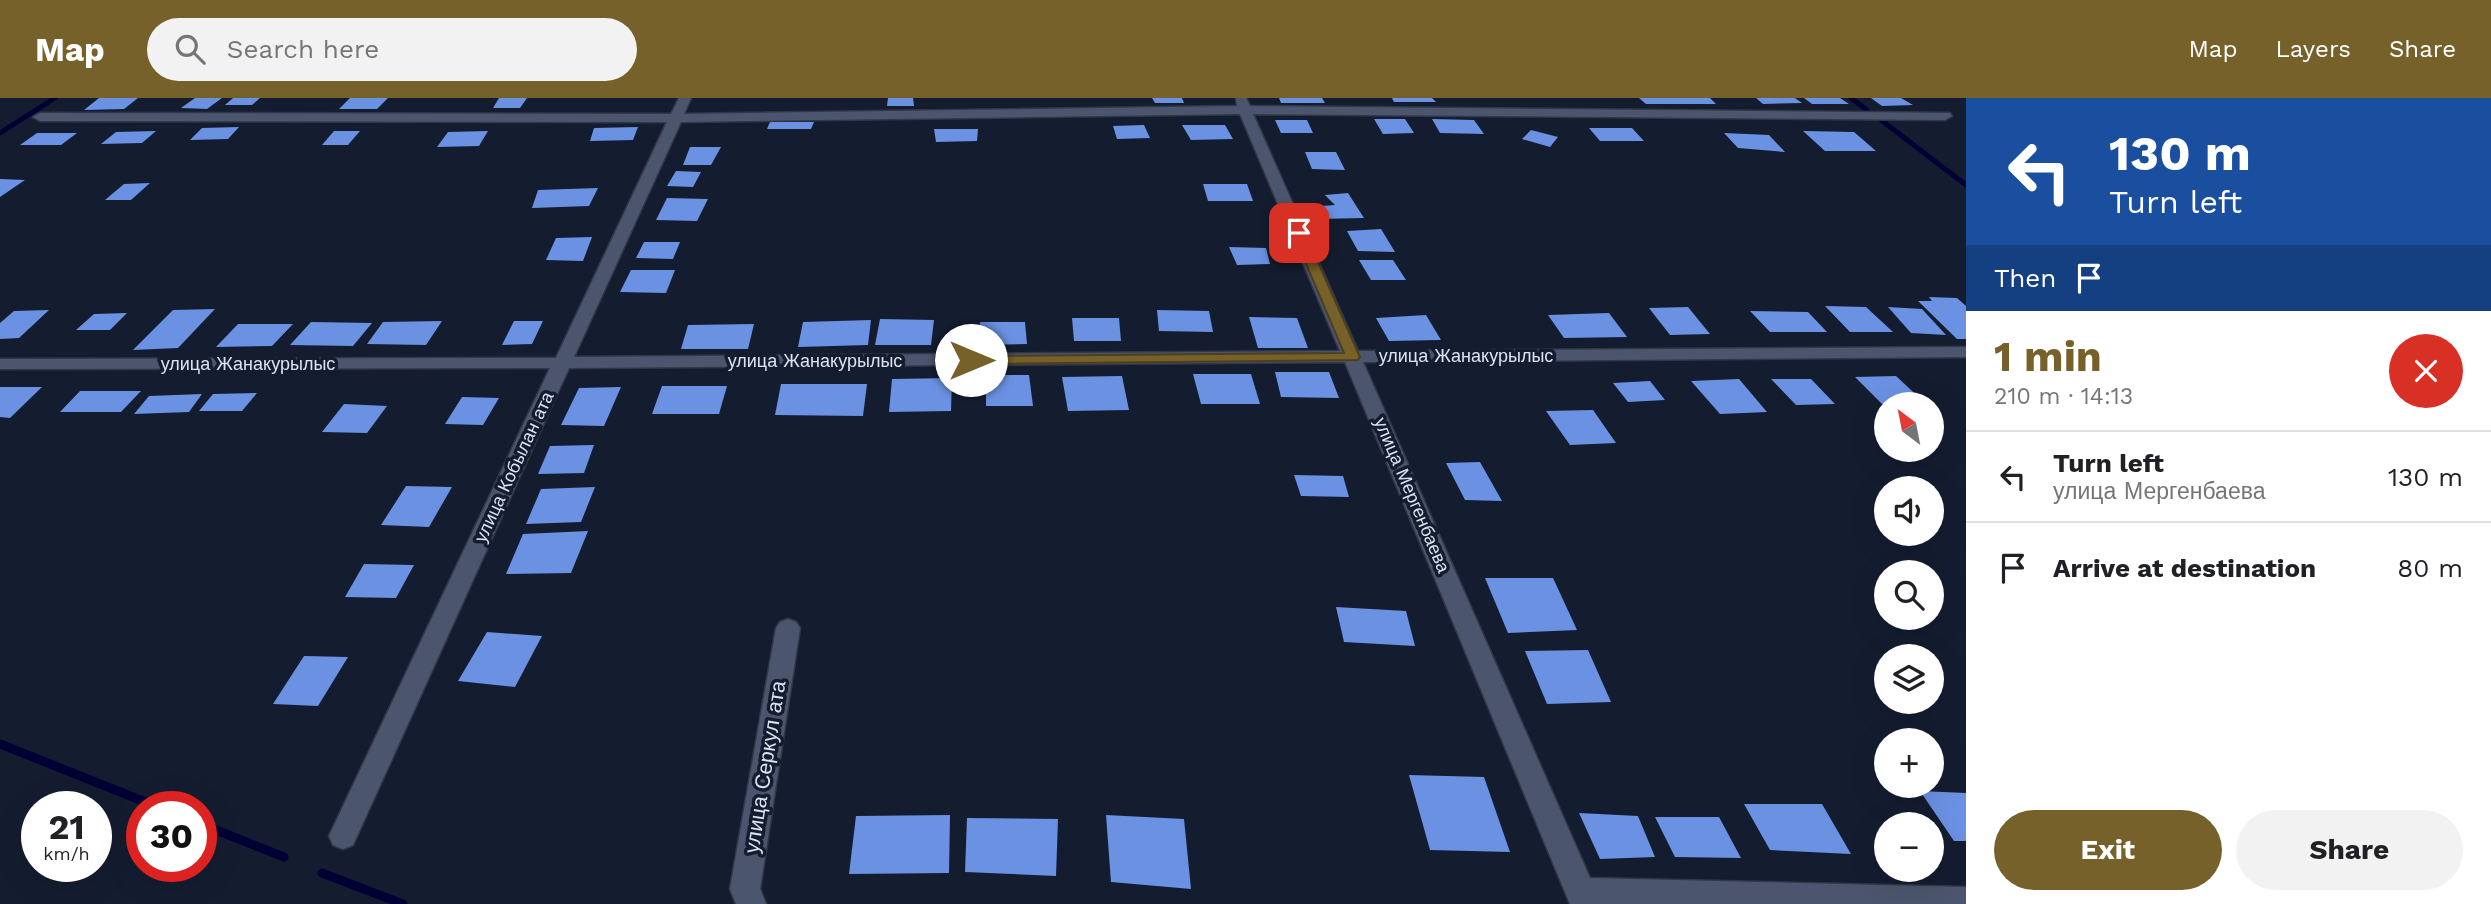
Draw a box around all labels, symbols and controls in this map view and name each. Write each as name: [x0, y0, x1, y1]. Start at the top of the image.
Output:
search box: [147, 18, 637, 81]
text: Map: [35, 30, 105, 69]
icon: search: [171, 30, 209, 68]
text: Search here: [227, 34, 379, 64]
text: Map: [2189, 35, 2237, 63]
text: Layers: [2275, 35, 2351, 63]
text: Share: [2389, 35, 2456, 63]
text: 130 m: [2109, 124, 2251, 182]
icon: left: [1994, 126, 2085, 217]
text: Turn left: [2109, 183, 2242, 221]
pin: [1269, 203, 1329, 263]
icon: arrive: [1280, 214, 1318, 252]
icon: arrive: [2070, 259, 2108, 297]
text: Then: [1994, 263, 2056, 293]
position arrow: [934, 323, 1008, 397]
text: 1 min: [1994, 332, 2102, 381]
button: close: [2389, 334, 2463, 408]
street label: улица Жанакурылыс: [1379, 345, 1553, 366]
street label: улица Жанакурылыс: [728, 350, 902, 371]
street label: улица Жанакурылыс: [161, 353, 335, 374]
text: 210 m · 14:13: [1994, 383, 2133, 410]
street label: улица Кобылан ата: [469, 387, 558, 545]
north arrow: [1874, 392, 1944, 462]
map controls: [1874, 392, 1944, 882]
street label: улица Мергенбаева: [1370, 414, 1455, 576]
text: Turn left: [2053, 448, 2164, 478]
icon: left: [1994, 458, 2032, 496]
text: 130 m: [2388, 462, 2463, 492]
button: sound: [1874, 476, 1944, 546]
text: улица Мергенбаева: [2053, 478, 2265, 505]
icon: arrive: [1994, 549, 2032, 587]
text: Arrive at destination: [2053, 553, 2316, 583]
text: 80 m: [2397, 553, 2463, 583]
button: search: [1874, 560, 1944, 630]
button: layers: [1874, 644, 1944, 714]
street label: улица Серкул ата: [739, 678, 791, 855]
button: +: [1874, 728, 1944, 798]
speed limit sign: 30: [126, 791, 217, 882]
text: 21: [49, 806, 84, 848]
button: Exit: [1994, 810, 2222, 890]
button: Share: [2236, 810, 2463, 890]
button: −: [1874, 812, 1944, 882]
text: km/h: [43, 843, 90, 864]

